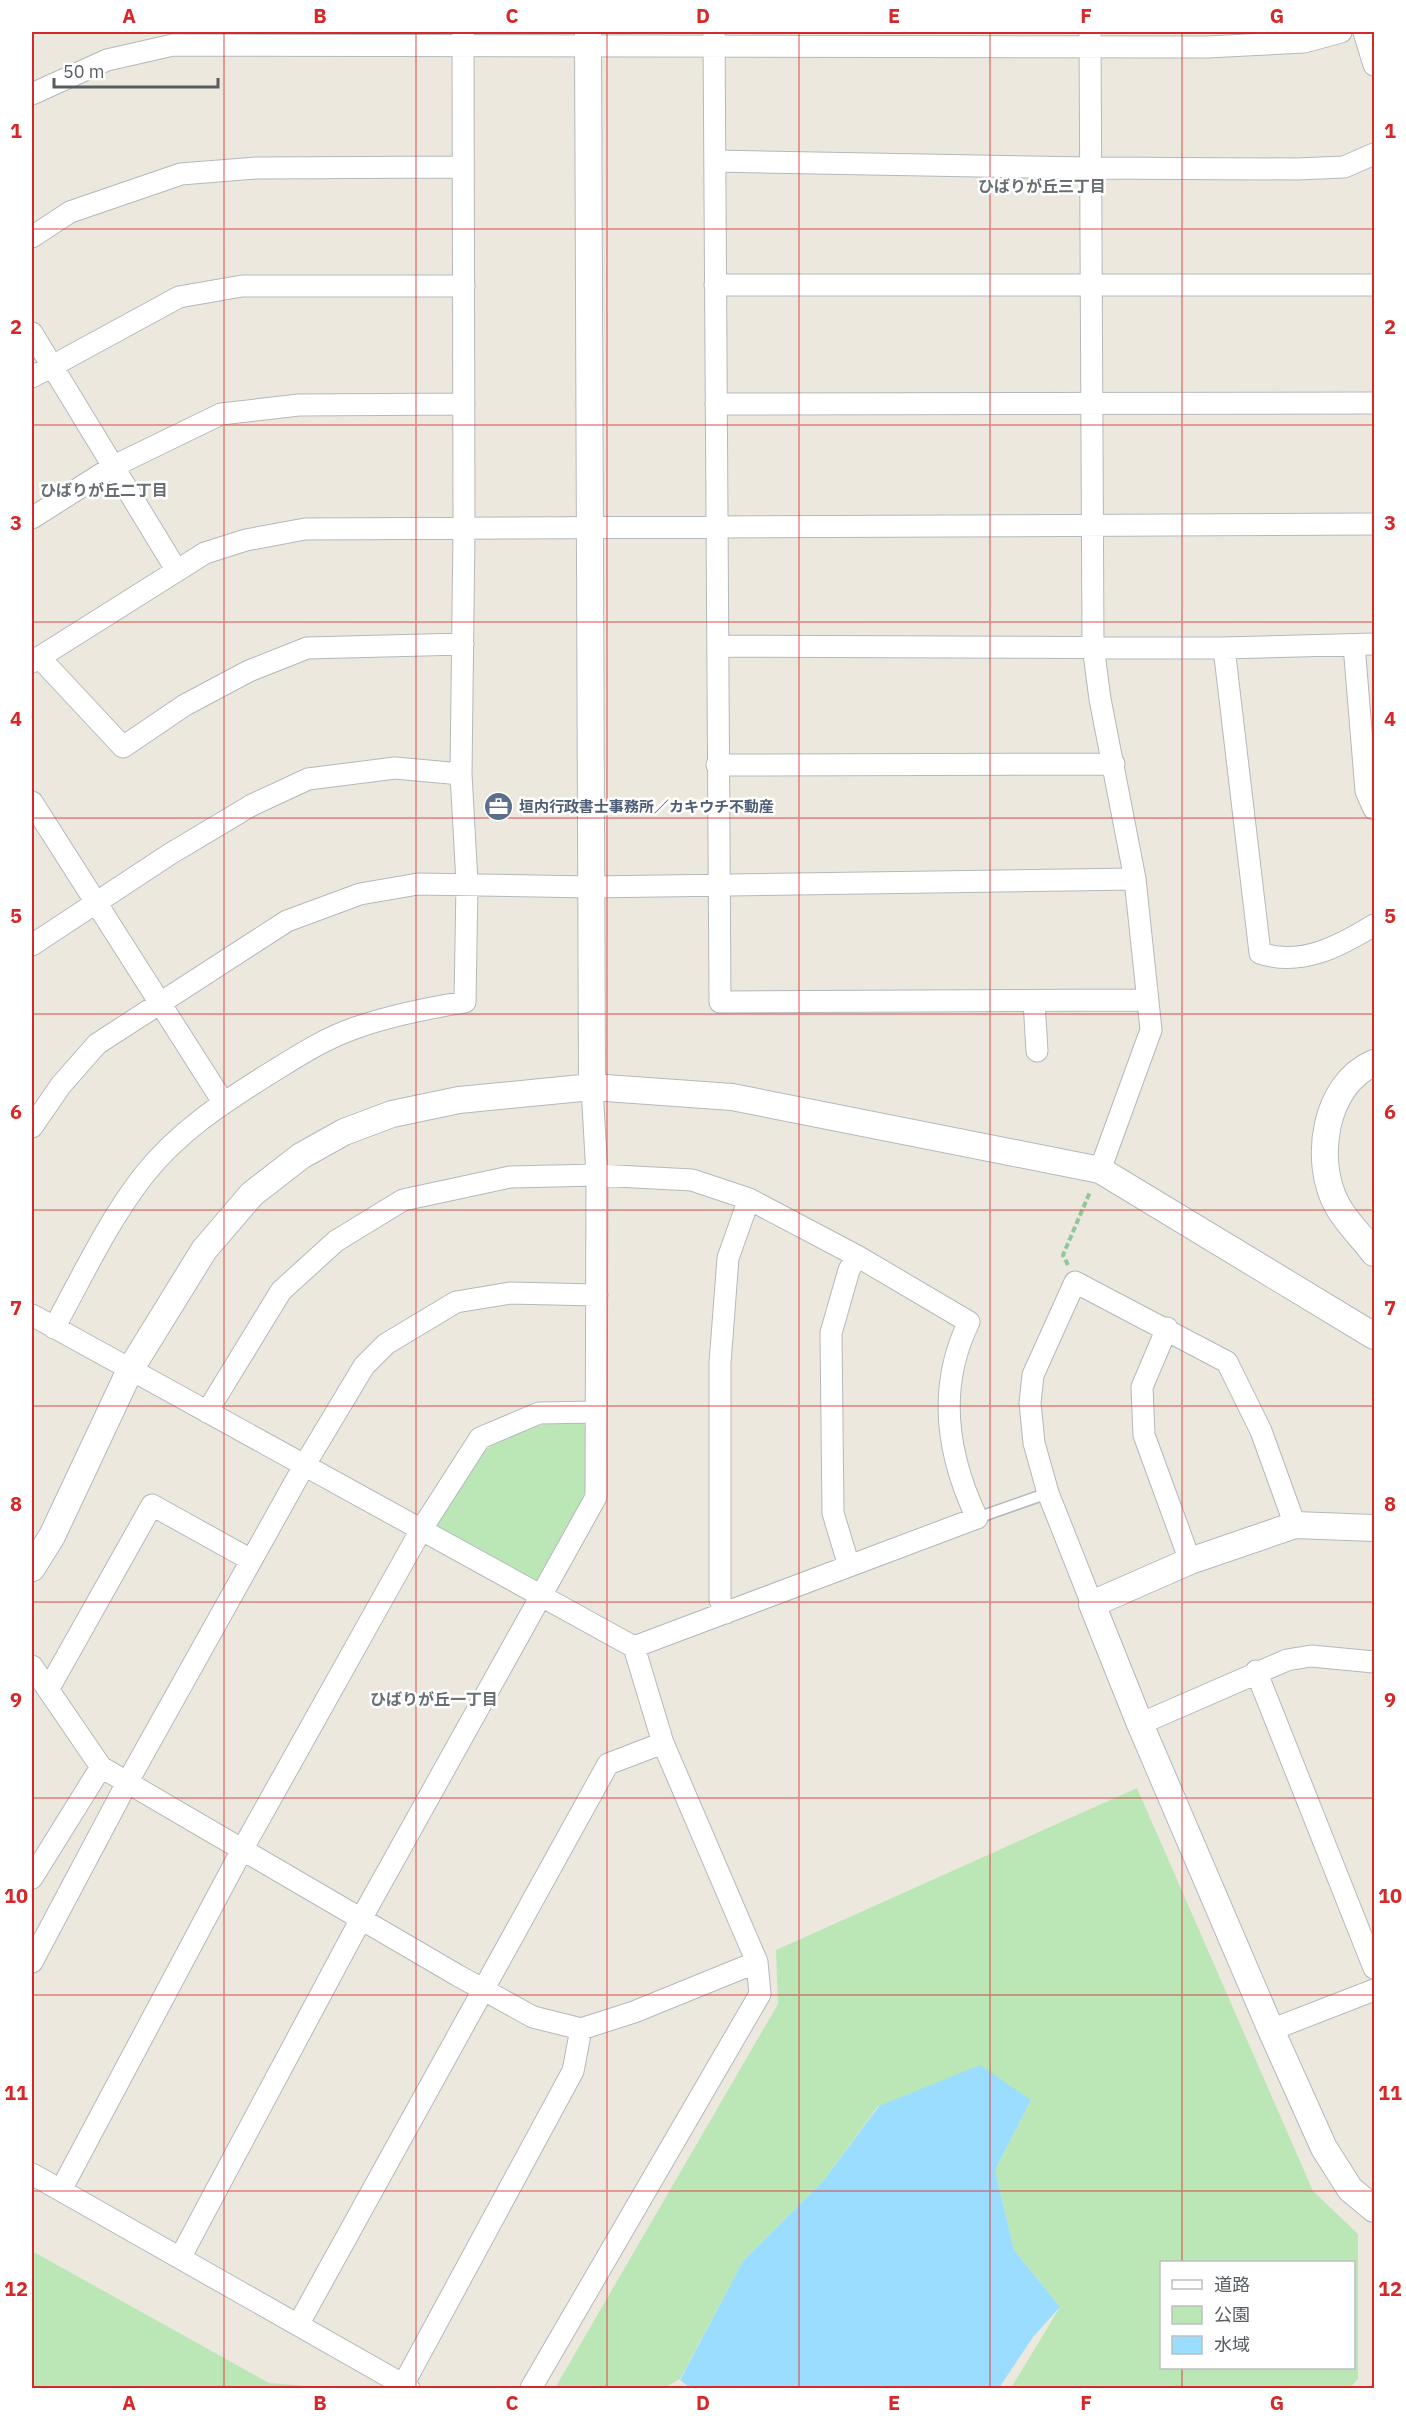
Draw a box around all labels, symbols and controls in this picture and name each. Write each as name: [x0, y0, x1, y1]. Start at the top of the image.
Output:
text: A: [122, 2, 136, 29]
text: B: [313, 2, 327, 29]
text: C: [505, 2, 519, 29]
text: D: [696, 2, 710, 29]
text: E: [888, 2, 900, 29]
text: F: [1080, 2, 1092, 29]
text: G: [1270, 2, 1284, 29]
scale bar: [54, 51, 218, 89]
text: 50 m: [63, 60, 105, 83]
text: 1: [10, 117, 22, 144]
text: 1: [1384, 117, 1396, 144]
district label: ひばりが丘三丁目: [978, 176, 1106, 196]
text: 2: [10, 313, 22, 340]
text: 2: [1384, 313, 1396, 340]
district label: ひばりが丘二丁目: [40, 480, 168, 500]
text: 3: [10, 509, 22, 536]
text: 3: [1384, 509, 1396, 536]
text: 4: [10, 705, 22, 732]
text: 4: [1384, 705, 1396, 732]
office icon: 垣内行政書士事務所／カキウチ不動産: [482, 791, 514, 823]
place label: 垣内行政書士事務所／カキウチ不動産: [519, 797, 774, 816]
text: 5: [10, 902, 22, 929]
text: 5: [1384, 902, 1396, 929]
text: 6: [10, 1098, 22, 1125]
text: 6: [1384, 1098, 1396, 1125]
text: 7: [10, 1294, 22, 1321]
text: 7: [1384, 1294, 1396, 1321]
text: 8: [10, 1490, 22, 1517]
text: 8: [1384, 1490, 1396, 1517]
text: 9: [10, 1686, 22, 1713]
text: 9: [1384, 1686, 1396, 1713]
district label: ひばりが丘一丁目: [370, 1689, 498, 1709]
text: 10: [4, 1882, 28, 1909]
text: 10: [1378, 1882, 1402, 1909]
text: 11: [4, 2079, 28, 2106]
text: 11: [1378, 2079, 1402, 2106]
legend: [1160, 2261, 1355, 2369]
text: 道路: [1214, 2273, 1250, 2296]
text: 12: [4, 2275, 28, 2302]
text: 12: [1378, 2275, 1402, 2302]
text: 公園: [1214, 2303, 1250, 2326]
text: 水域: [1214, 2333, 1250, 2356]
text: A: [122, 2389, 136, 2416]
text: B: [313, 2389, 327, 2416]
text: C: [505, 2389, 519, 2416]
text: D: [696, 2389, 710, 2416]
text: E: [888, 2389, 900, 2416]
text: F: [1080, 2389, 1092, 2416]
text: G: [1270, 2389, 1284, 2416]

